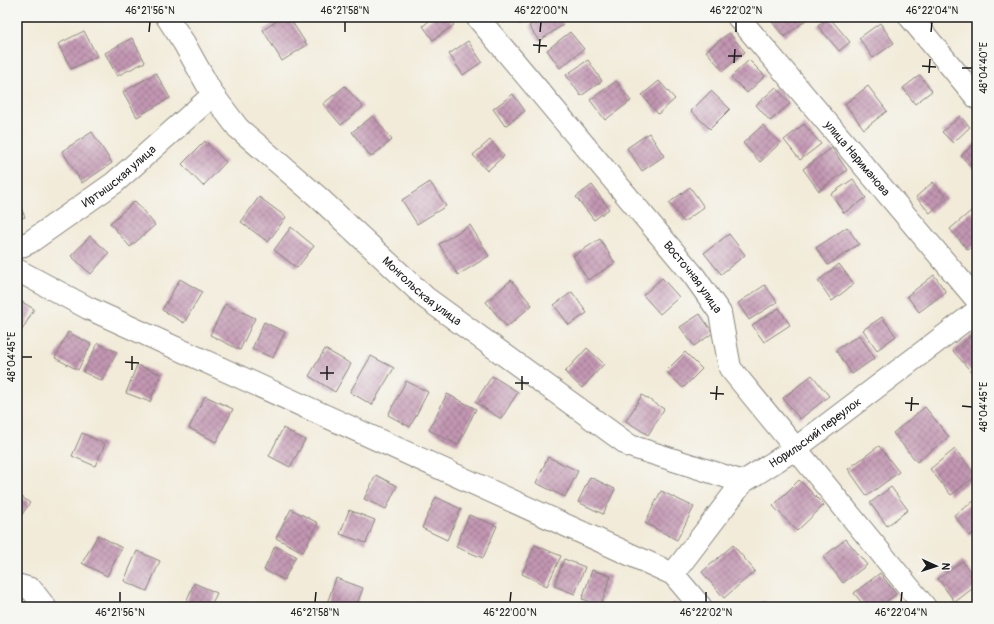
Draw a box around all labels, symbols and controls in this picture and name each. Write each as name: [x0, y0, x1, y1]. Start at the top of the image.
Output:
text: 46°21'56"N: [125, 5, 175, 17]
text: 46°21'58"N: [321, 5, 370, 17]
text: 46°22'00"N: [514, 5, 568, 17]
text: 46°22'02"N: [710, 5, 762, 17]
text: 46°22'04"N: [906, 5, 959, 17]
text: 48°04'40"E: [978, 42, 990, 94]
street label: улица Нариманова: [821, 117, 894, 199]
street label: Иртышская улица: [79, 142, 159, 211]
street label: Восточная улица: [660, 238, 726, 316]
street label: Монгольская улица: [379, 253, 465, 329]
text: 48°04'45"E: [6, 332, 18, 382]
text: 48°04'45"E: [978, 382, 990, 432]
street label: Норильский переулок: [766, 394, 864, 471]
north arrow: [916, 546, 956, 586]
text: N: [939, 562, 952, 571]
text: 46°21'56"N: [95, 607, 145, 619]
text: 46°21'58"N: [291, 607, 340, 619]
text: 46°22'00"N: [483, 607, 537, 619]
text: 46°22'02"N: [680, 607, 732, 619]
text: 46°22'04"N: [875, 607, 928, 619]

